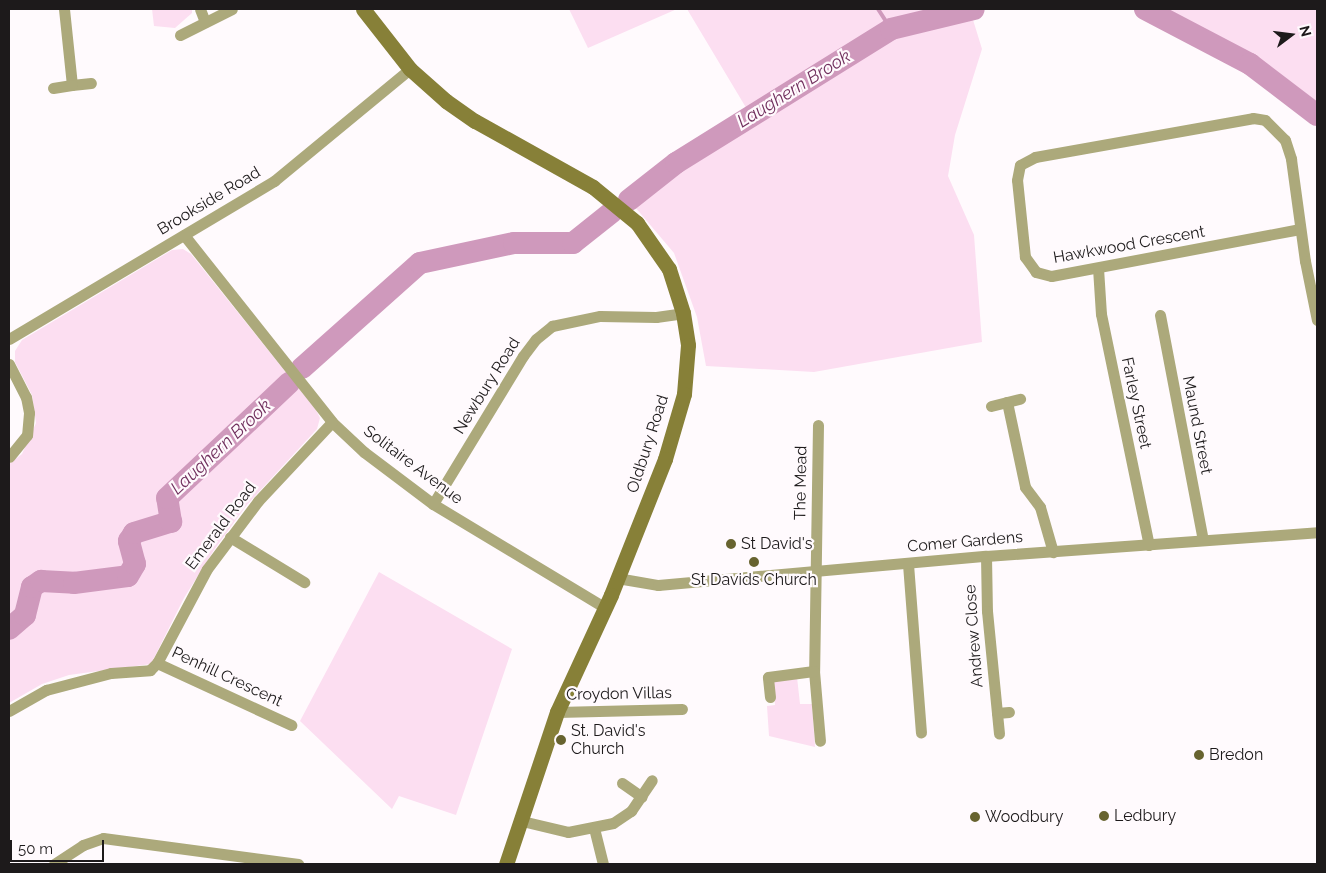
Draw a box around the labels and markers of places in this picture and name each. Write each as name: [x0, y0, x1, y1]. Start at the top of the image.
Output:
place label: St David's: [741, 534, 813, 554]
marker: St David's: [725, 538, 737, 550]
marker: St Davids Church: [748, 556, 760, 568]
place label: St Davids Church: [691, 570, 817, 590]
place label: St. David's Church: [571, 721, 646, 759]
marker: St. David's Church: [555, 734, 567, 746]
place label: Bredon: [1209, 745, 1263, 765]
marker: Bredon: [1193, 749, 1205, 761]
place label: Ledbury: [1114, 806, 1176, 826]
place label: Woodbury: [985, 807, 1063, 827]
marker: Ledbury: [1098, 810, 1110, 822]
marker: Woodbury: [969, 811, 981, 823]

